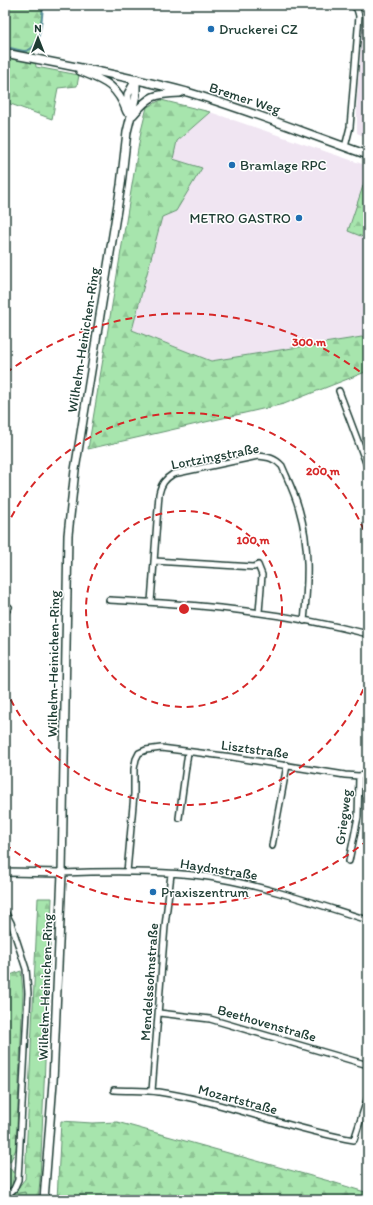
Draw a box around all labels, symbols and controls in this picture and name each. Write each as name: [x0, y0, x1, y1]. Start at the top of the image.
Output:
north arrow: [18, 18, 58, 58]
place label: Druckerei CZ: [219, 21, 298, 38]
text: N: [34, 22, 42, 35]
marker: Druckerei CZ: [206, 24, 216, 34]
street label: Bremer Weg: [207, 79, 283, 118]
place label: Bramlage RPC: [240, 157, 327, 174]
marker: Bramlage RPC: [227, 160, 237, 170]
place label: METRO GASTRO: [190, 210, 291, 227]
marker: METRO GASTRO: [294, 213, 304, 223]
street label: Wilhelm-Heinichen-Ring: [64, 265, 103, 414]
text: 300 m: [292, 335, 327, 349]
street label: Lortzingstraße: [170, 440, 261, 473]
text: 200 m: [306, 464, 341, 478]
text: 100 m: [236, 533, 270, 547]
street label: Wilhelm-Heinichen-Ring: [44, 590, 63, 738]
centre of rings: [177, 602, 191, 616]
street label: Lisztstraße: [220, 736, 290, 763]
street label: Griegweg: [332, 787, 355, 846]
street label: Haydnstraße: [179, 855, 259, 884]
place label: Praxiszentrum: [161, 884, 250, 901]
marker: Praxiszentrum: [148, 887, 158, 897]
street label: Wilhelm-Heinichen-Ring: [34, 913, 57, 1061]
street label: Mendelssohnstraße: [137, 922, 162, 1042]
street label: Beethovenstraße: [215, 1001, 319, 1046]
street label: Mozartstraße: [196, 1081, 280, 1118]

